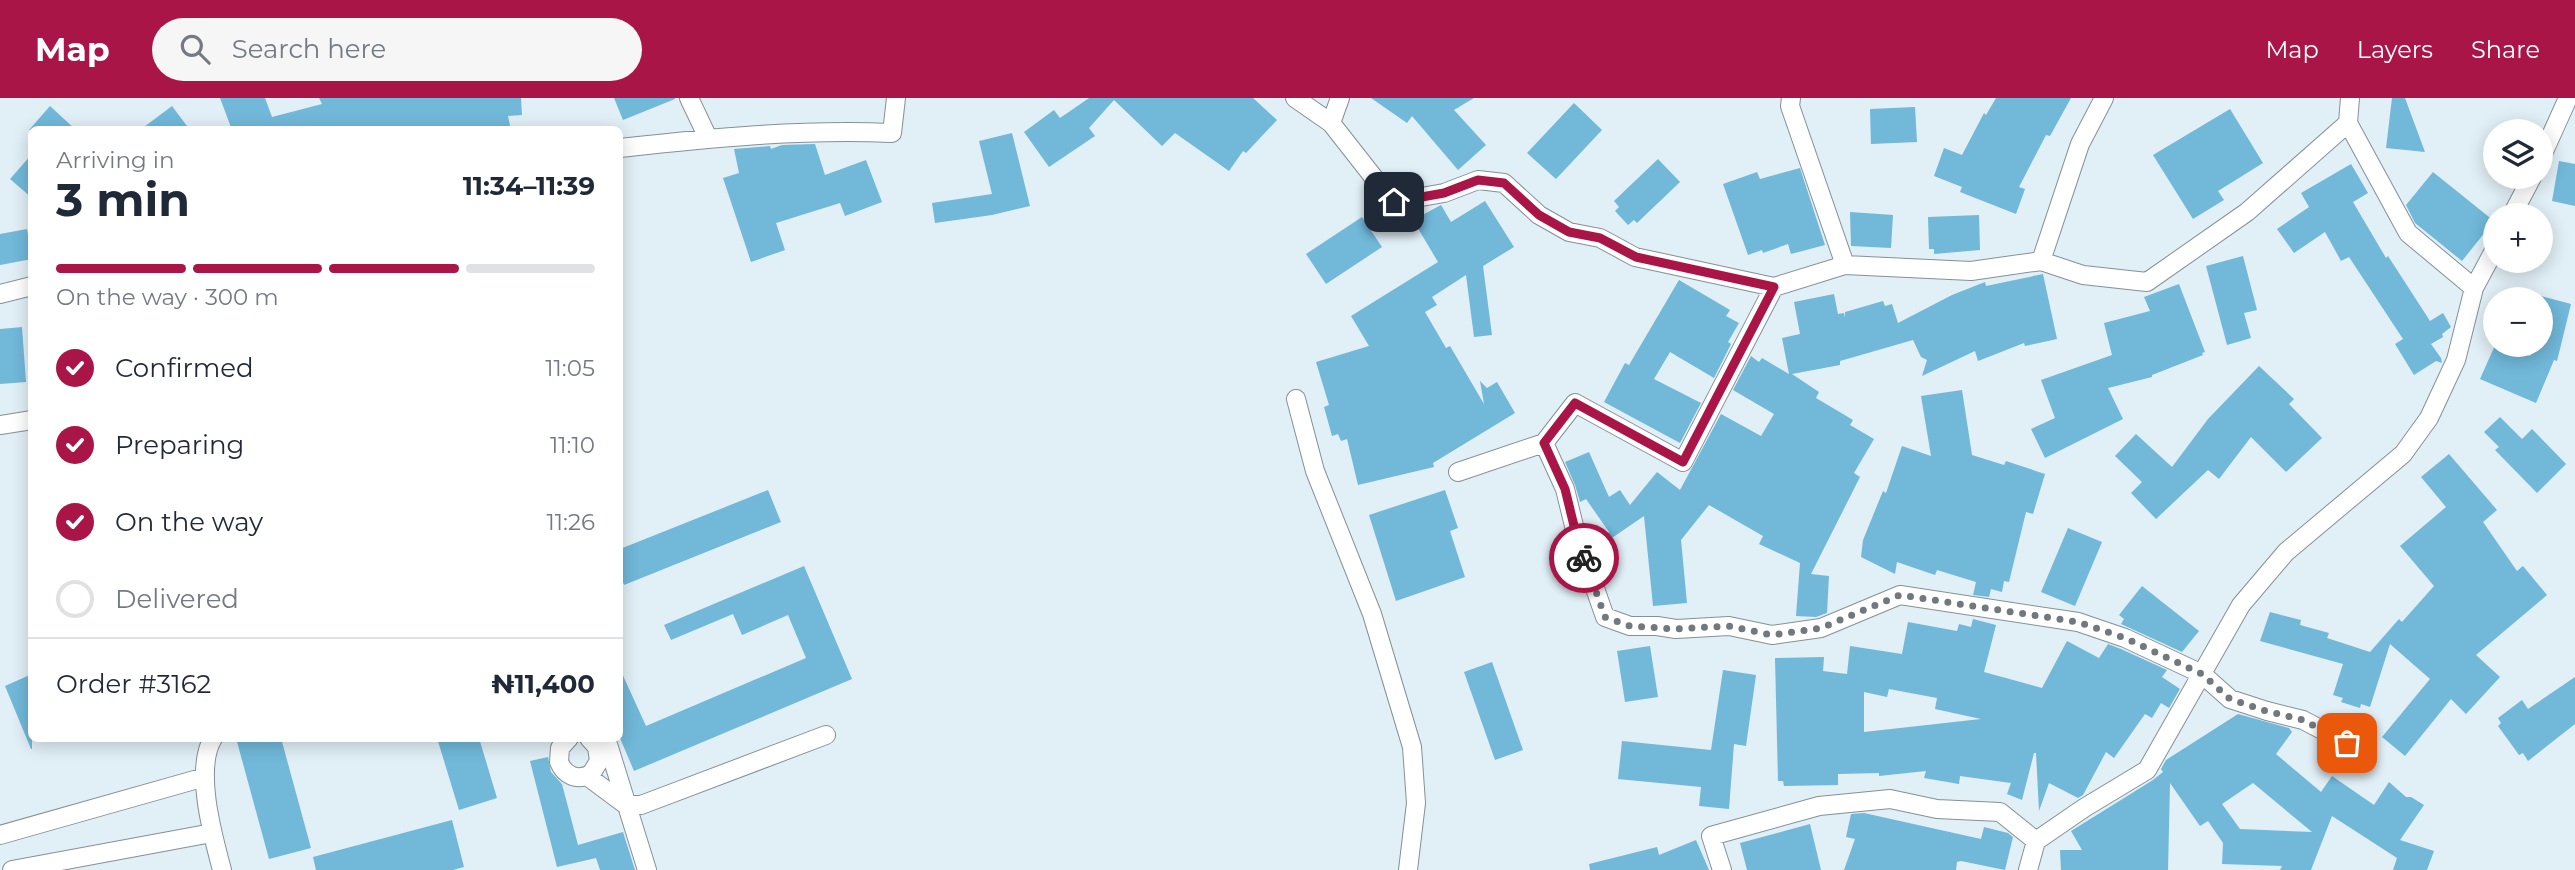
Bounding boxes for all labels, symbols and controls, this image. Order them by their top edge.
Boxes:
search box [152,18,642,81]
text: Map [35,29,110,69]
icon: search [176,30,214,68]
text: Search here [232,33,386,65]
text: Map [2265,35,2319,64]
text: Layers [2357,35,2433,64]
text: Share [2471,35,2540,64]
map controls [2483,119,2553,357]
button: layers [2483,119,2553,189]
text: Arriving in [56,146,175,174]
text: 11:34–11:39 [463,170,595,202]
text: 3 min [56,171,190,228]
pin [1364,172,1424,232]
icon: home [1375,183,1413,221]
button: + [2483,203,2553,273]
text: On the way · 300 m [56,283,279,311]
button: − [2483,287,2553,357]
icon: check [56,349,94,387]
text: Confirmed [115,352,254,384]
text: 11:05 [545,354,595,382]
icon: check [56,426,94,464]
text: Preparing [115,429,244,461]
text: 11:10 [550,431,595,459]
icon: check [56,503,94,541]
text: On the way [115,506,263,538]
text: 11:26 [546,508,595,536]
courier [1549,523,1619,593]
icon: bike [1565,539,1603,577]
text: Delivered [115,583,239,615]
text: Order #3162 [56,668,211,700]
text: ₦11,400 [491,668,595,700]
pin [2317,713,2377,773]
icon: bag [2328,724,2366,762]

